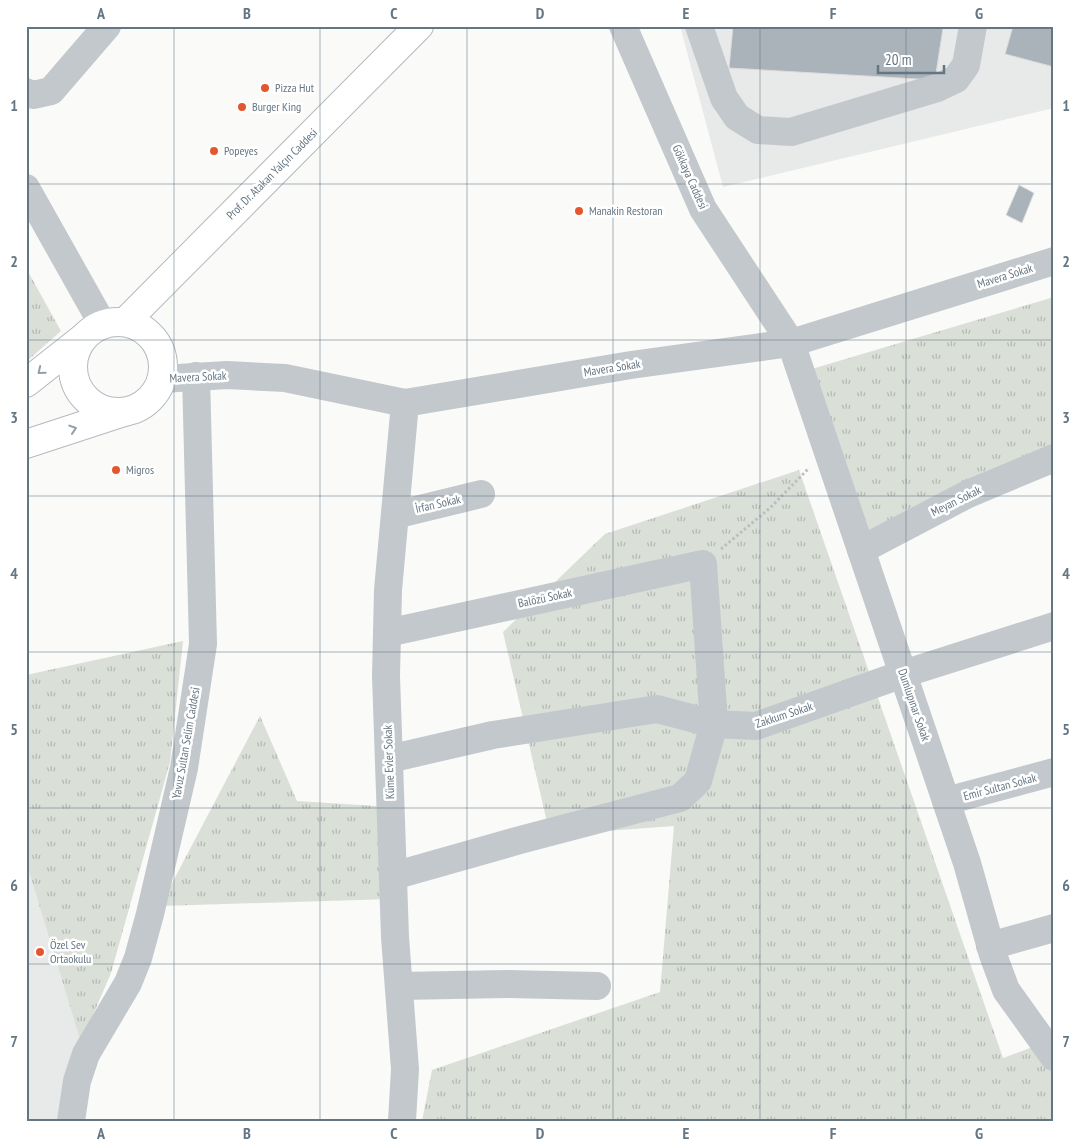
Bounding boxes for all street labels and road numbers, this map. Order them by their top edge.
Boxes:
street label: Prof. Dr. Atakan Yalçın Caddesi [223,125,320,222]
street label: Gökkaya Caddesi [670,142,711,211]
street label: Mavera Sokak [975,260,1035,291]
street label: Mavera Sokak [583,356,642,379]
street label: Mavera Sokak [169,367,227,385]
street label: Meyan Sokak [928,482,984,519]
street label: İrfan Sokak [414,491,462,516]
street label: Balözü Sokak [517,584,574,611]
street label: Dumlupınar Sokak [895,667,934,743]
street label: Yavuz Sultan Selim Caddesi [168,686,203,800]
street label: Zakkum Sokak [753,698,815,731]
street label: Küme Evler Sokak [380,724,397,799]
street label: Emir Sultan Sokak [962,769,1038,803]

